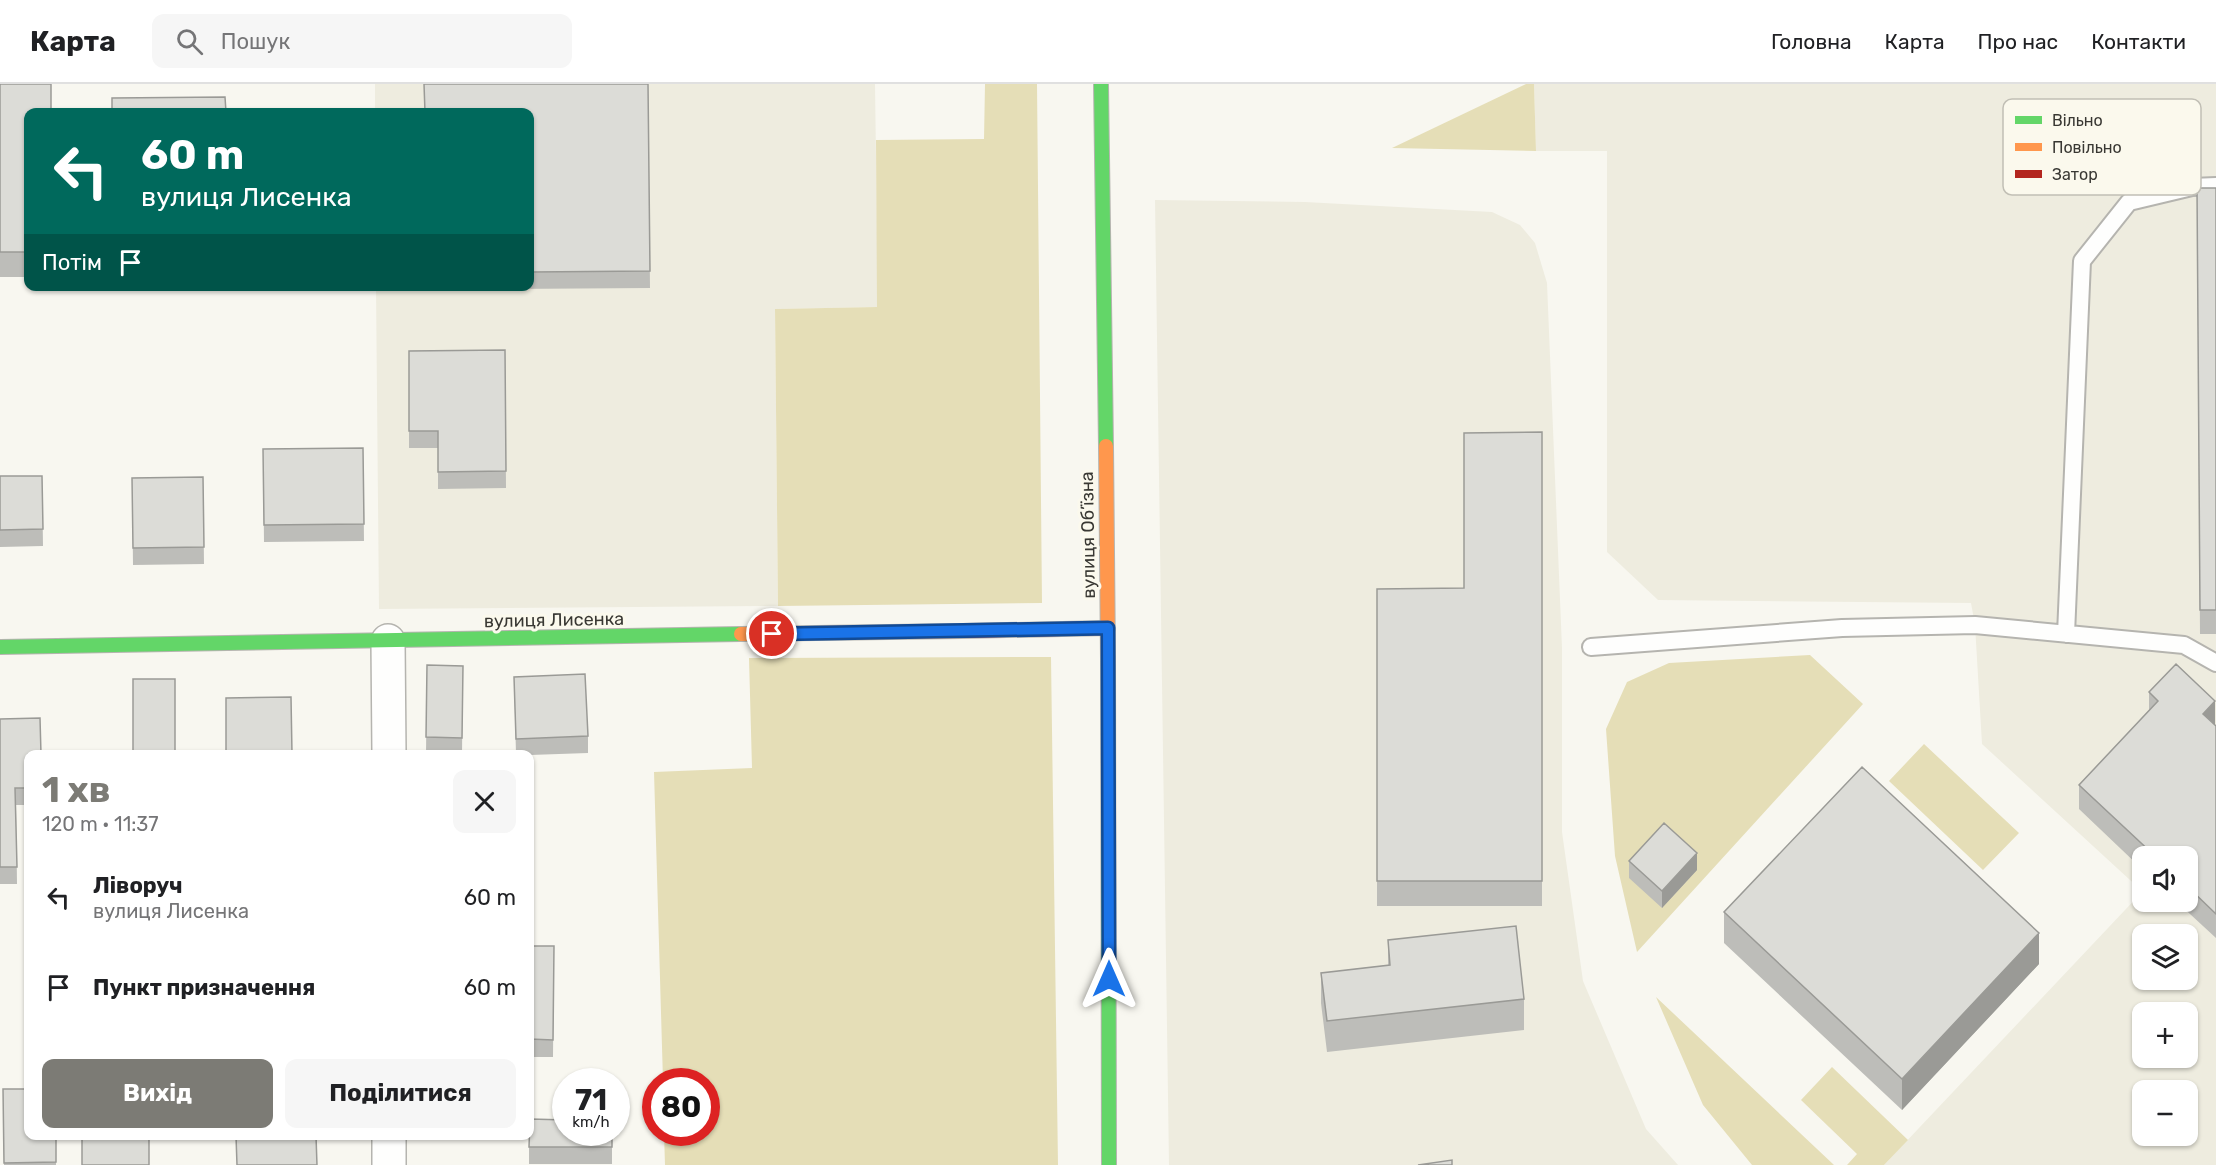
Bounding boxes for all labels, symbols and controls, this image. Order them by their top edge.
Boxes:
search box [152,14,572,68]
text: Карта [30,25,116,58]
icon: search [173,25,206,58]
text: Пошук [221,28,290,55]
text: Головна [1771,29,1852,54]
text: Карта [1885,29,1945,54]
text: Про нас [1978,29,2058,54]
text: Контакти [2091,29,2186,54]
legend [2003,99,2201,195]
text: Вільно [2052,111,2103,130]
text: 60 m [141,130,244,180]
icon: left [42,132,120,210]
text: Повільно [2052,138,2122,157]
text: Затор [2052,165,2098,184]
text: вулиця Лисенка [141,181,352,213]
icon: arrive [114,246,147,279]
text: Потім [42,249,102,276]
street label: вулиця Об’їзна [1076,471,1100,599]
street label: вулиця Лисенка [484,608,624,632]
pin [746,608,797,659]
icon: arrive [755,617,788,650]
text: 1 хв [42,768,111,811]
button: close [453,770,516,833]
text: 120 m · 11:37 [42,812,159,836]
map controls [2132,846,2198,1146]
button: sound [2132,846,2198,912]
text: Ліворуч [93,872,183,899]
icon: left [42,881,75,914]
text: 60 m [464,884,516,911]
text: вулиця Лисенка [93,899,249,923]
button: layers [2132,924,2198,990]
position arrow [1077,947,1141,1011]
icon: arrive [42,971,75,1004]
text: Пункт призначення [93,974,315,1001]
text: 60 m [464,974,516,1001]
button: + [2132,1002,2198,1068]
button: Вихід [42,1059,273,1128]
button: Поділитися [285,1059,516,1128]
speed limit sign: 80 [642,1068,720,1146]
button: − [2132,1080,2198,1146]
text: 71 [575,1082,607,1118]
text: km/h [572,1113,610,1131]

